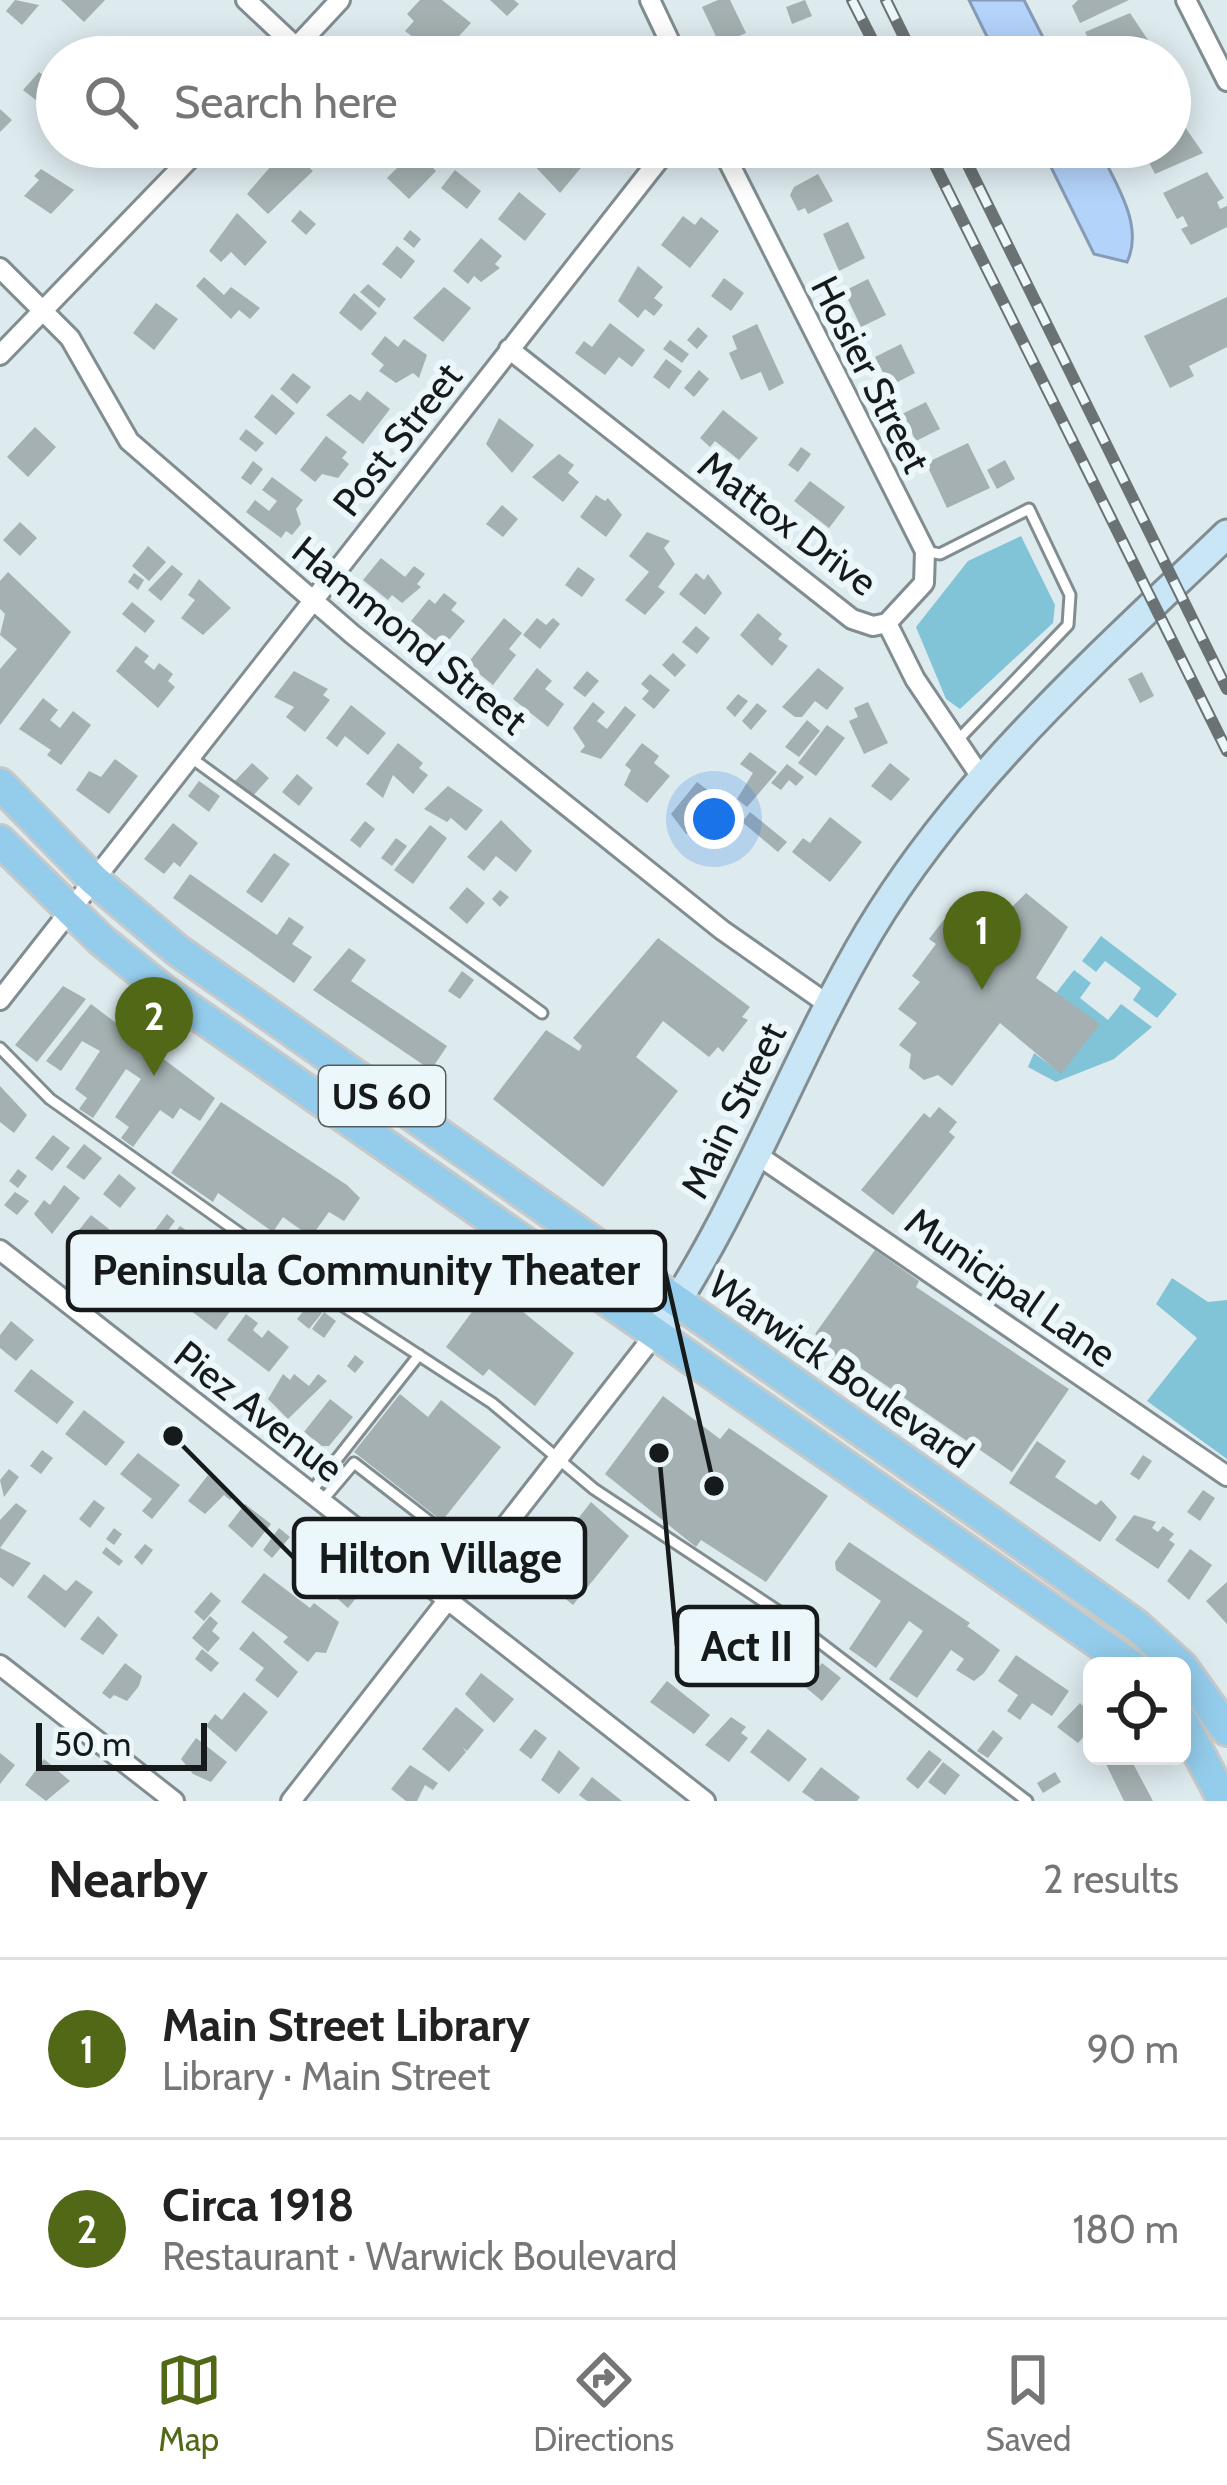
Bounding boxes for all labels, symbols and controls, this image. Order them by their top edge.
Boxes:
search box [36,36,1191,168]
icon: search [78,69,144,135]
text: Search here [174,75,398,129]
street label: Hosier Street [801,268,941,480]
street label: Post Street [322,353,472,525]
street label: Mattox Drive [689,440,887,606]
street label: Hammond Street [283,526,537,744]
your location [684,789,744,849]
pin: 1 [943,891,1021,990]
pin: 2 [115,977,193,1076]
street label: Main Street [670,1014,796,1206]
road number: US 60 [319,1066,445,1126]
street label: Municipal Lane [896,1197,1126,1377]
callout: Peninsula Community Theater [68,1232,665,1310]
text: Peninsula Community Theater [92,1244,640,1296]
street label: Warwick Boulevard [699,1260,983,1478]
street label: Piez Avenue [165,1330,353,1492]
callout: Hilton Village [294,1519,585,1597]
text: Hilton Village [318,1532,562,1584]
callout: Act II [677,1607,817,1685]
text: Act II [701,1620,793,1672]
map controls [1083,1657,1191,1765]
button: locate [1083,1657,1191,1765]
scale bar [36,1717,207,1770]
text: 50 m [54,1724,131,1764]
text: Nearby [48,1848,208,1910]
text: 2 results [1043,1855,1179,1903]
text: Main Street Library [162,1998,530,2052]
text: 1 [80,2025,94,2073]
text: 90 m [1087,2025,1179,2073]
text: Library · Main Street [162,2052,490,2100]
text: Circa 1918 [162,2178,354,2232]
text: 2 [77,2205,97,2253]
text: 180 m [1072,2205,1179,2253]
text: Restaurant · Warwick Boulevard [162,2232,677,2280]
tab: Map [156,2347,222,2459]
tab: Directions [533,2347,674,2459]
tab: Saved [986,2347,1071,2459]

